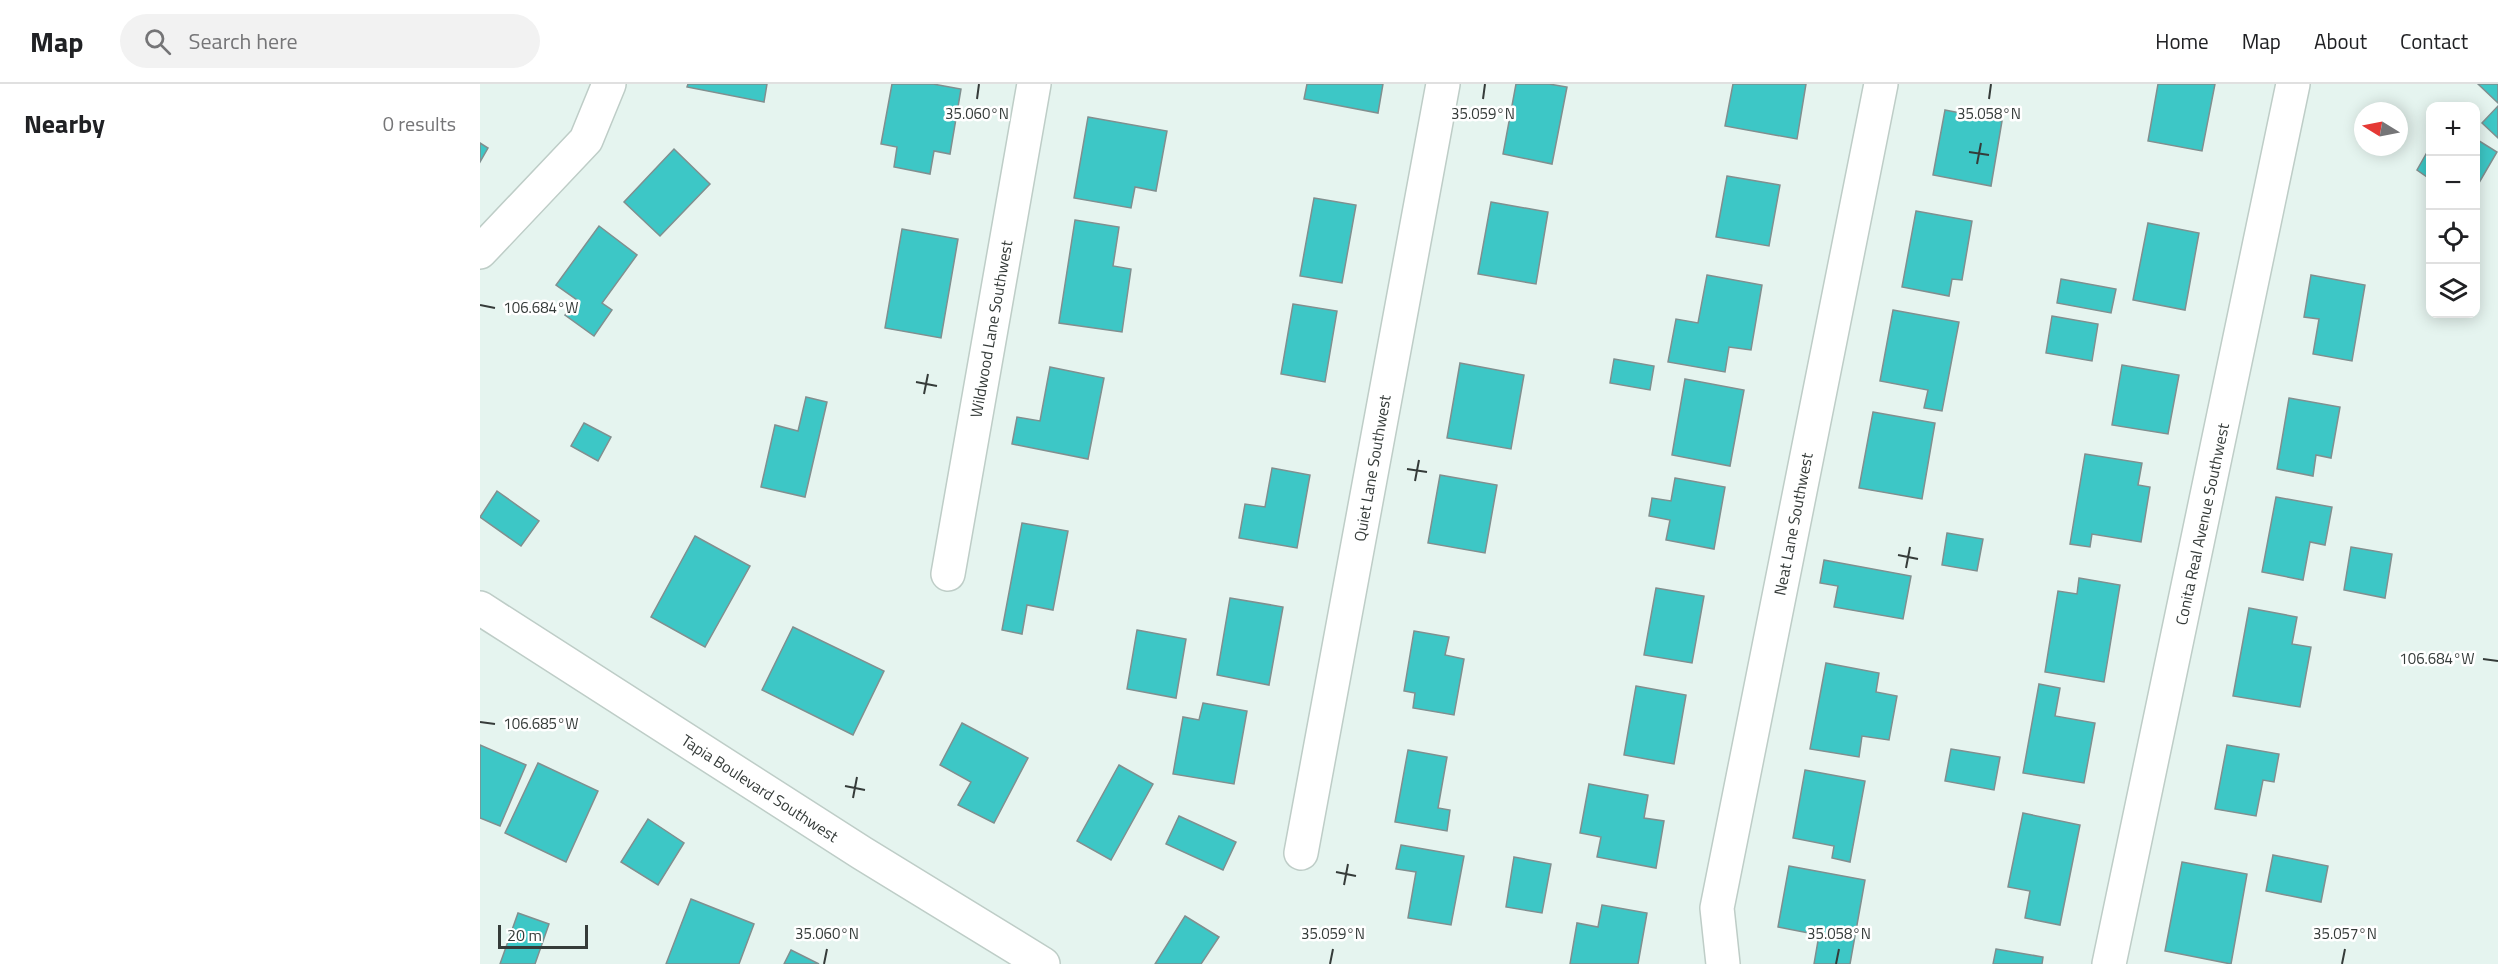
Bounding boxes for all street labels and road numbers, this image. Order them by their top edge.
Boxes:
street label: Wildwood Lane Southwest [964,238,1018,420]
street label: Quiet Lane Southwest [1347,392,1397,543]
street label: Conita Real Avenue Southwest [2169,420,2235,627]
street label: Neat Lane Southwest [1767,450,1819,597]
street label: Tapia Boulevard Southwest [677,728,844,848]

